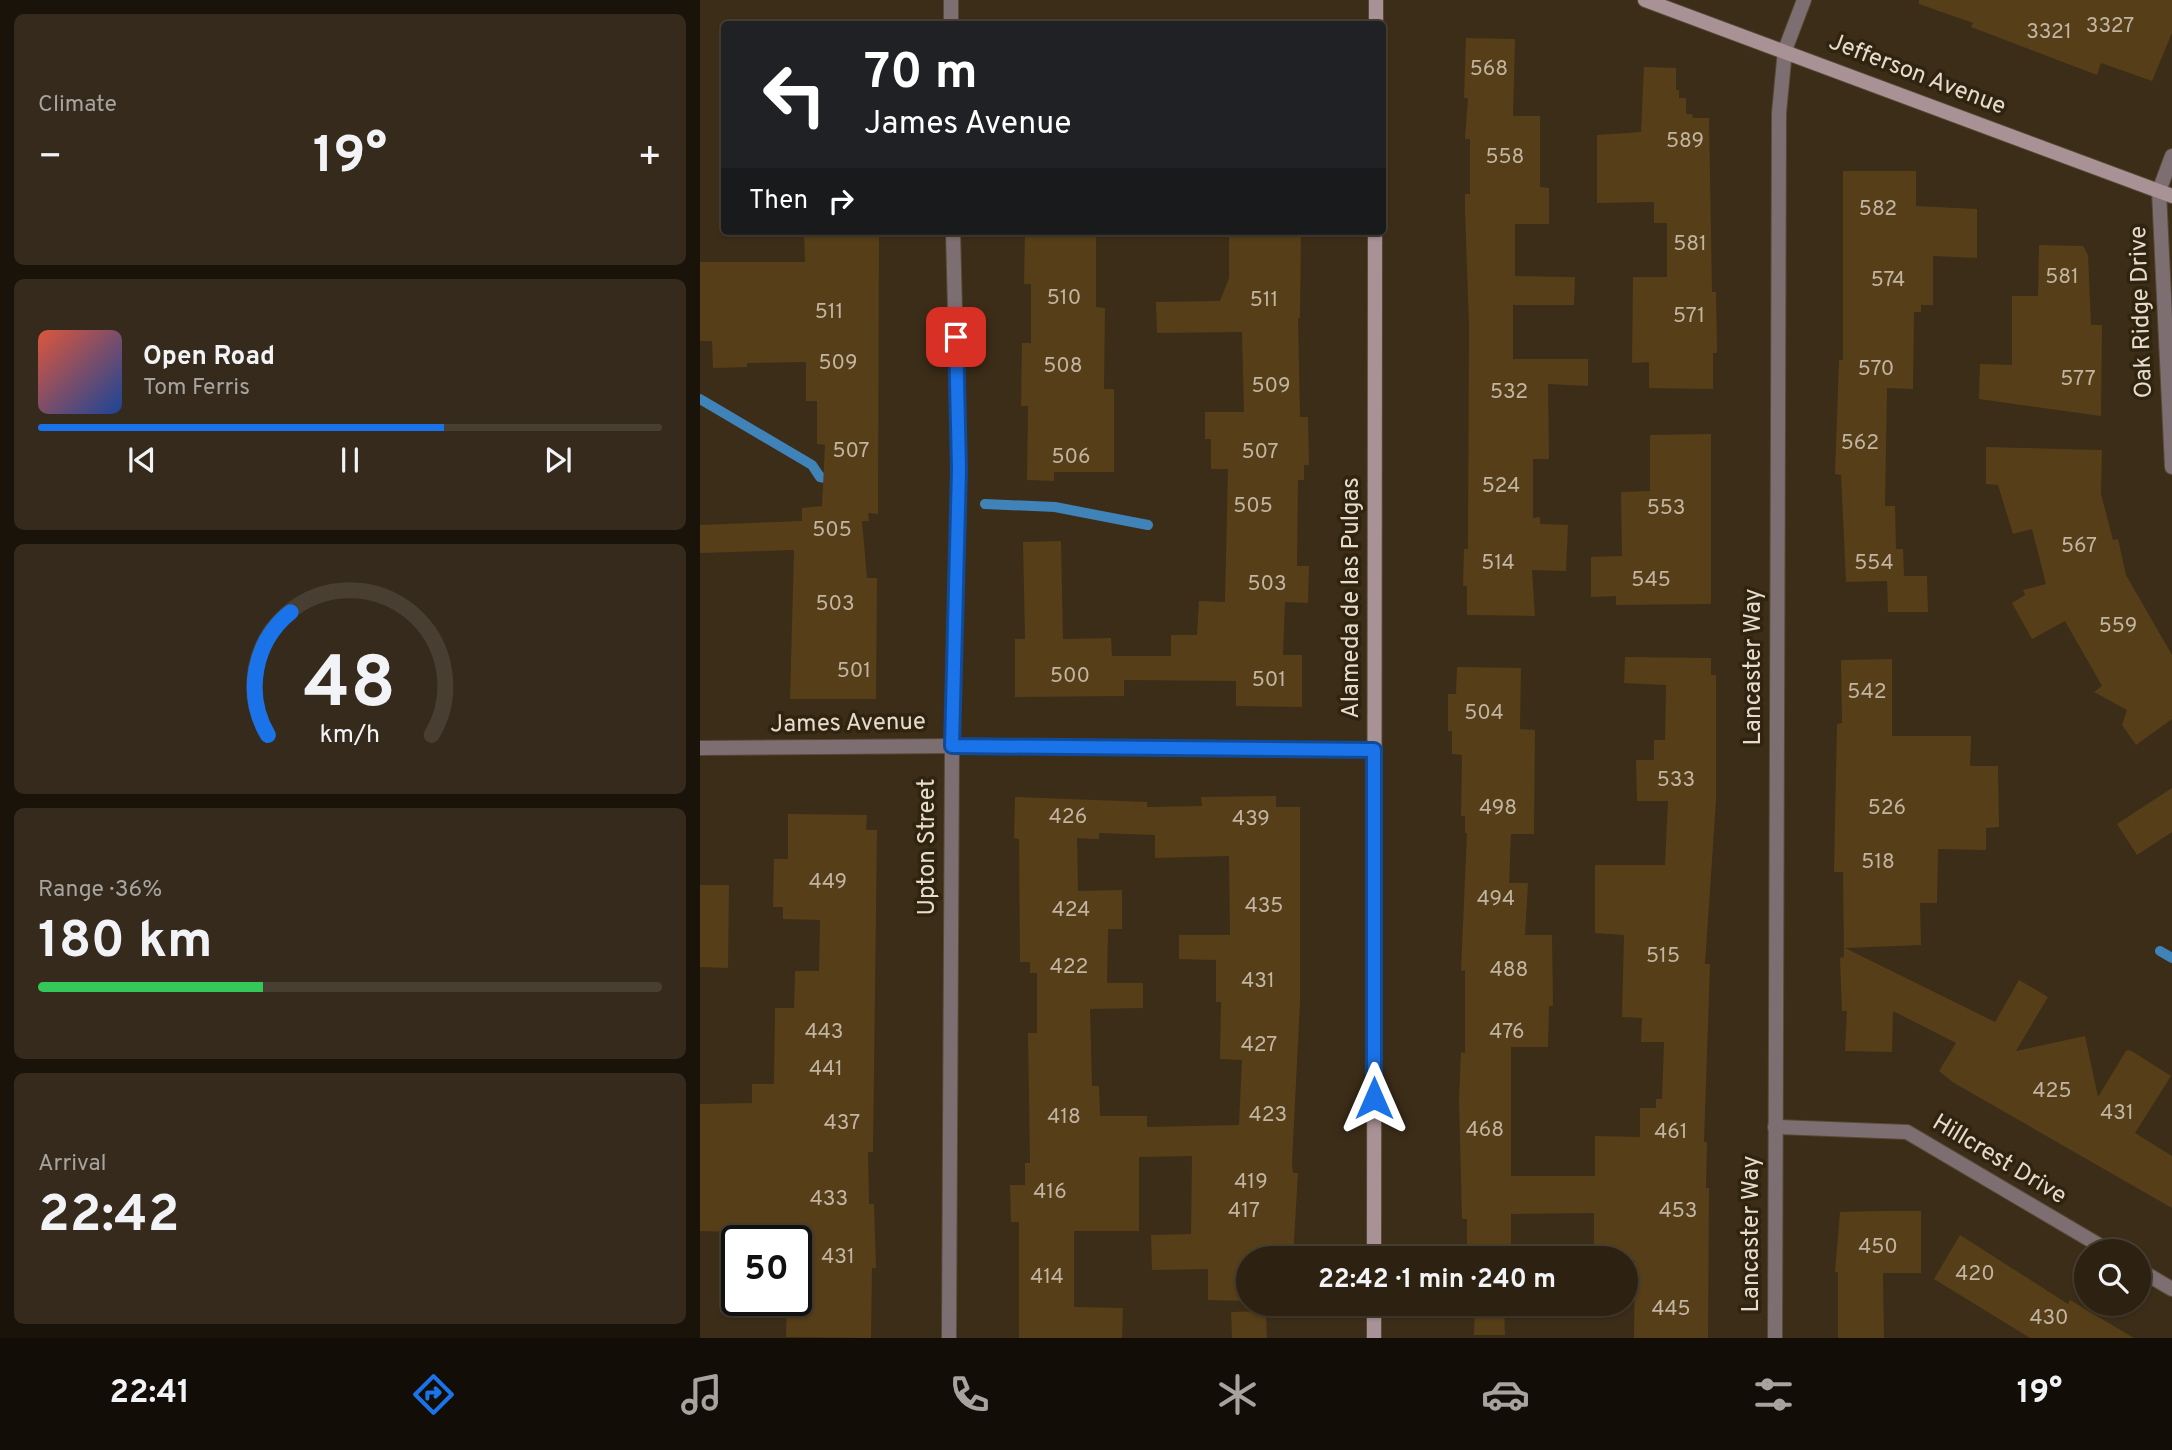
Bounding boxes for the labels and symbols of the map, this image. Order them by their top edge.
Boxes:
house number: 3327 [2086,13,2134,40]
house number: 3321 [2026,19,2072,46]
street label: Jefferson Avenue [1824,27,2010,123]
house number: 568 [1470,56,1508,83]
house number: 589 [1666,128,1704,155]
house number: 558 [1486,144,1524,171]
house number: 582 [1859,196,1897,223]
street label: Oak Ridge Drive [2124,225,2160,399]
house number: 581 [1673,231,1707,258]
house number: 581 [2045,264,2079,291]
house number: 574 [1871,267,1905,294]
house number: 510 [1047,285,1081,312]
house number: 511 [1250,287,1278,314]
house number: 511 [815,299,843,326]
house number: 571 [1673,303,1705,330]
pin [926,307,986,367]
house number: 509 [818,350,858,377]
house number: 508 [1043,353,1083,380]
house number: 570 [1858,356,1894,383]
house number: 577 [2060,366,2096,393]
house number: 509 [1251,373,1291,400]
house number: 532 [1490,379,1528,406]
house number: 562 [1841,430,1879,457]
house number: 507 [833,438,869,465]
house number: 507 [1242,439,1278,466]
house number: 506 [1051,444,1091,471]
house number: 524 [1482,473,1520,500]
street label: Alameda de las Pulgas [1337,477,1367,719]
house number: 505 [1233,493,1273,520]
house number: 553 [1647,495,1685,522]
house number: 505 [812,517,852,544]
house number: 567 [2061,533,2097,560]
house number: 514 [1481,550,1515,577]
house number: 554 [1854,550,1894,577]
house number: 545 [1631,567,1671,594]
house number: 503 [1247,571,1287,598]
street label: Lancaster Way [1739,589,1769,745]
house number: 503 [815,591,855,618]
house number: 559 [2099,613,2137,640]
house number: 501 [837,658,871,685]
house number: 500 [1050,663,1090,690]
house number: 501 [1252,667,1286,694]
house number: 542 [1847,679,1887,706]
house number: 504 [1464,700,1504,727]
street label: James Avenue [770,708,926,740]
house number: 533 [1657,767,1695,794]
street label: Upton Street [913,778,943,916]
house number: 498 [1479,795,1517,822]
house number: 526 [1868,795,1906,822]
house number: 426 [1049,804,1087,831]
house number: 439 [1232,806,1270,833]
house number: 518 [1861,849,1895,876]
house number: 449 [809,869,847,896]
house number: 494 [1477,886,1515,913]
house number: 435 [1245,893,1283,920]
house number: 424 [1052,897,1090,924]
house number: 515 [1646,943,1680,970]
house number: 422 [1050,954,1088,981]
house number: 488 [1490,957,1528,984]
house number: 431 [1241,968,1275,995]
house number: 443 [805,1019,843,1046]
house number: 476 [1489,1019,1525,1046]
house number: 427 [1241,1032,1277,1059]
house number: 441 [809,1056,843,1083]
position arrow [1337,1061,1411,1135]
house number: 425 [2033,1078,2071,1105]
house number: 431 [2100,1100,2134,1127]
house number: 423 [1249,1102,1287,1129]
house number: 418 [1047,1104,1081,1131]
street label: Hillcrest Drive [1926,1108,2072,1212]
house number: 437 [824,1110,860,1137]
house number: 468 [1466,1117,1504,1144]
house number: 461 [1654,1119,1688,1146]
street label: Lancaster Way [1737,1156,1767,1312]
house number: 419 [1234,1169,1268,1196]
house number: 416 [1033,1179,1067,1206]
house number: 433 [810,1186,848,1213]
house number: 417 [1228,1198,1260,1225]
house number: 453 [1659,1198,1697,1225]
speed limit sign: 50 [721,1225,812,1316]
house number: 450 [1858,1234,1898,1261]
house number: 431 [821,1244,855,1271]
house number: 420 [1955,1261,1995,1288]
house number: 414 [1030,1264,1064,1291]
house number: 445 [1651,1296,1691,1323]
house number: 430 [2030,1305,2068,1332]

